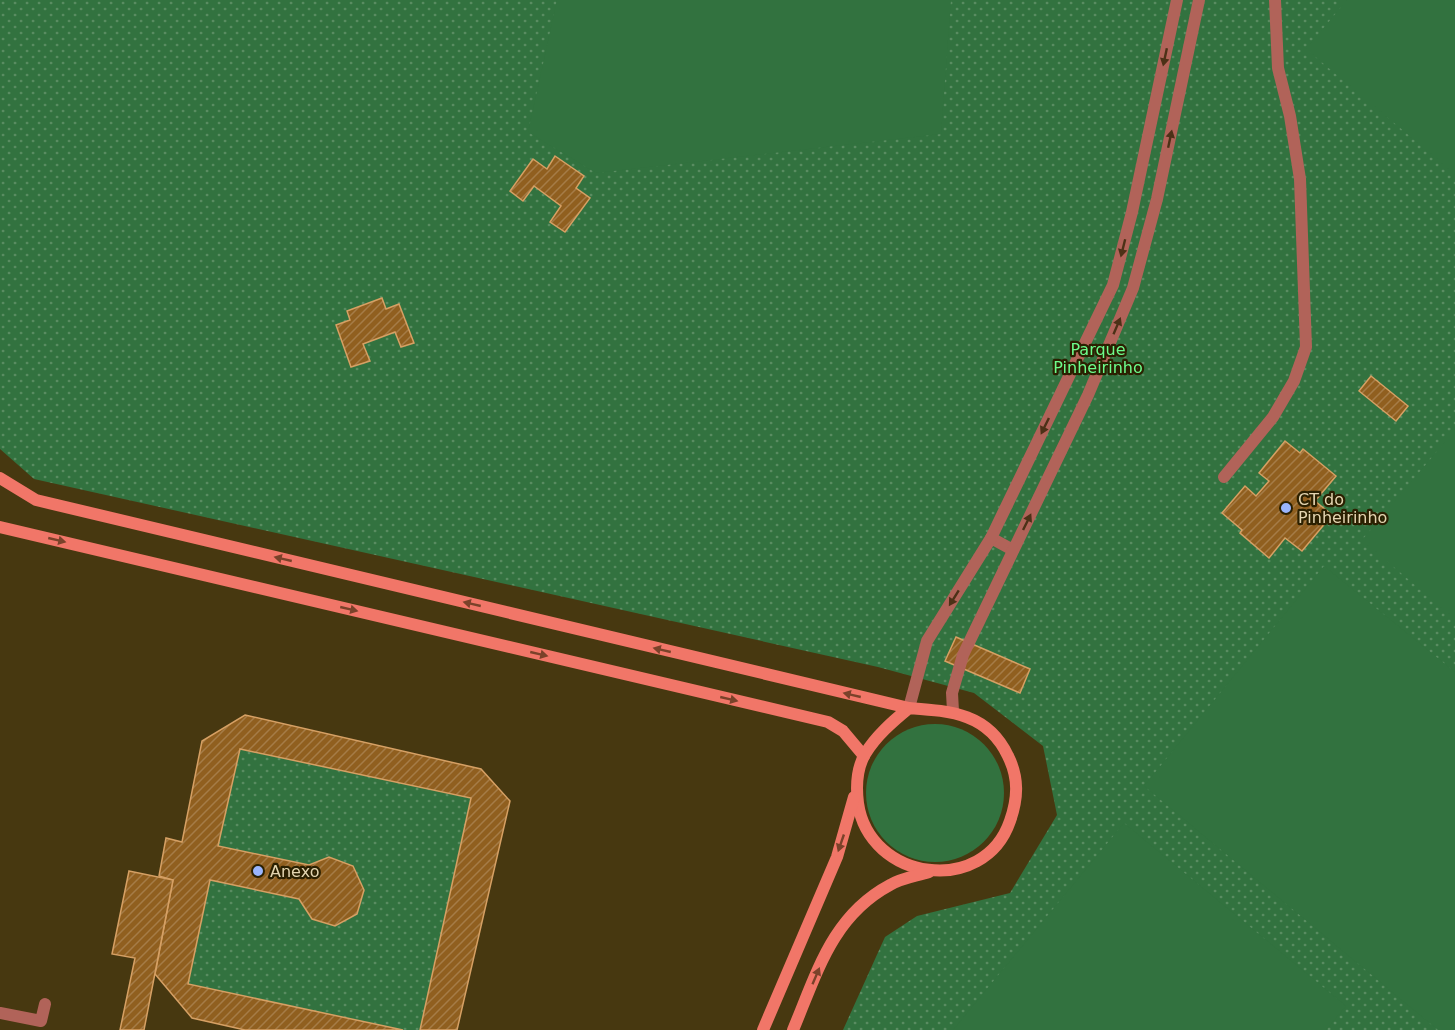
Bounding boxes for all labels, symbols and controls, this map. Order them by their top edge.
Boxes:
one-way arrow [1160,48,1169,67]
one-way arrow [1166,129,1175,148]
one-way arrow [1118,239,1127,257]
one-way arrow [1113,317,1122,335]
park label: Parque Pinheirinho [1053,340,1143,377]
one-way arrow [1041,417,1050,434]
place label: CT do Pinheirinho [1298,490,1387,527]
marker: CT do Pinheirinho [1279,501,1293,515]
one-way arrow [1022,514,1032,531]
one-way arrow [48,536,66,546]
one-way arrow [273,554,292,564]
one-way arrow [949,590,960,606]
one-way arrow [463,599,482,609]
one-way arrow [340,605,358,615]
one-way arrow [653,644,671,654]
one-way arrow [530,649,548,659]
one-way arrow [842,689,861,699]
one-way arrow [719,694,738,704]
one-way arrow [836,835,845,853]
place label: Anexo [270,862,319,881]
marker: Anexo [251,864,265,878]
one-way arrow [811,967,821,985]

